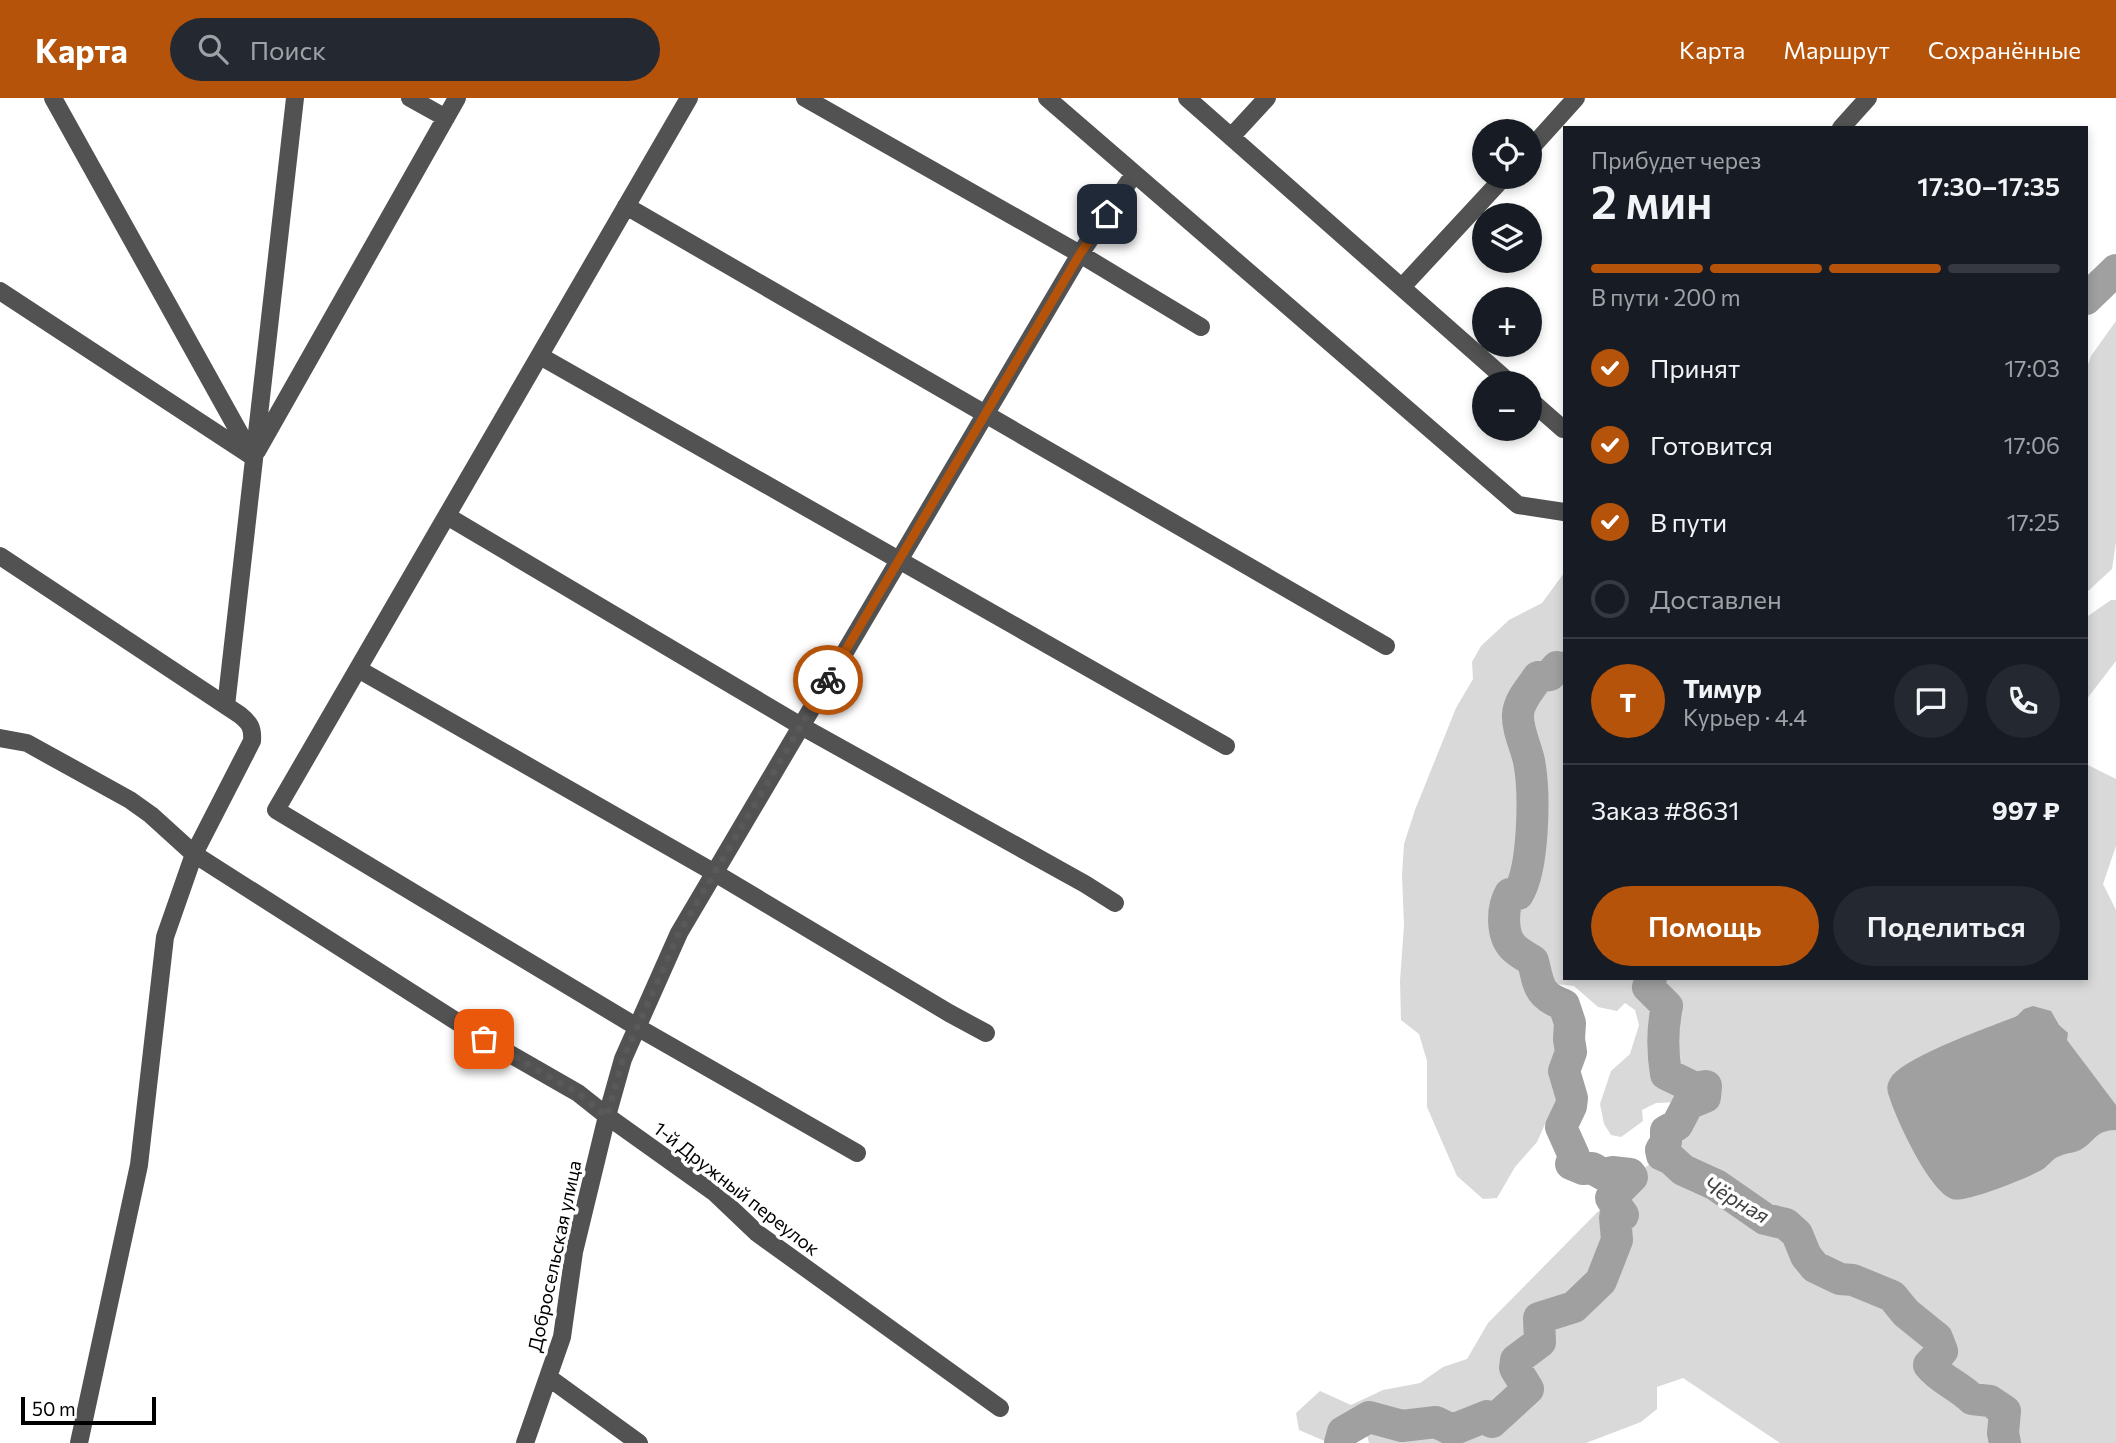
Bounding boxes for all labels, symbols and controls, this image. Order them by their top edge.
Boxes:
search box [170,18,660,81]
text: Карта [35,29,128,70]
icon: search [194,30,232,68]
text: Поиск [250,34,326,65]
text: Карта [1679,35,1745,64]
text: Маршрут [1783,35,1890,64]
text: Сохранённые [1928,35,2081,64]
map controls [1472,119,1542,441]
button: locate [1472,119,1542,189]
text: Прибудет через [1591,146,1761,174]
text: 17:30–17:35 [1917,170,2060,201]
text: 2 мин [1591,172,1713,228]
pin [1077,184,1137,244]
icon: home [1088,195,1126,233]
button: layers [1472,203,1542,273]
text: В пути · 200 m [1591,283,1741,311]
button: + [1472,287,1542,357]
icon: check [1591,349,1629,387]
text: Принят [1650,352,1740,383]
text: 17:03 [2005,354,2060,382]
button: − [1472,371,1542,441]
icon: check [1591,426,1629,464]
text: Готовится [1650,429,1773,460]
text: 17:06 [2004,431,2060,459]
icon: check [1591,503,1629,541]
text: В пути [1650,506,1727,537]
text: 17:25 [2007,508,2060,536]
text: Доставлен [1650,583,1782,614]
courier [793,645,863,715]
icon: bike [809,661,847,699]
button: chat [1894,664,1968,738]
button: phone [1986,664,2060,738]
text: Тимур [1683,672,1762,703]
text: Т [1620,686,1636,717]
text: Курьер · 4.4 [1683,703,1807,731]
text: Заказ #8631 [1591,794,1740,825]
text: 997 ₽ [1992,794,2060,825]
button: Помощь [1591,886,1819,966]
button: Поделиться [1833,886,2060,966]
pin [454,1009,514,1069]
icon: bag [465,1020,503,1058]
street label: 1-й Дружный переулок [650,1116,824,1260]
street label: Добросельская улица [522,1158,586,1354]
water label: Чёрная [1700,1170,1774,1228]
scale bar [21,1394,156,1426]
text: 50 m [32,1397,76,1420]

